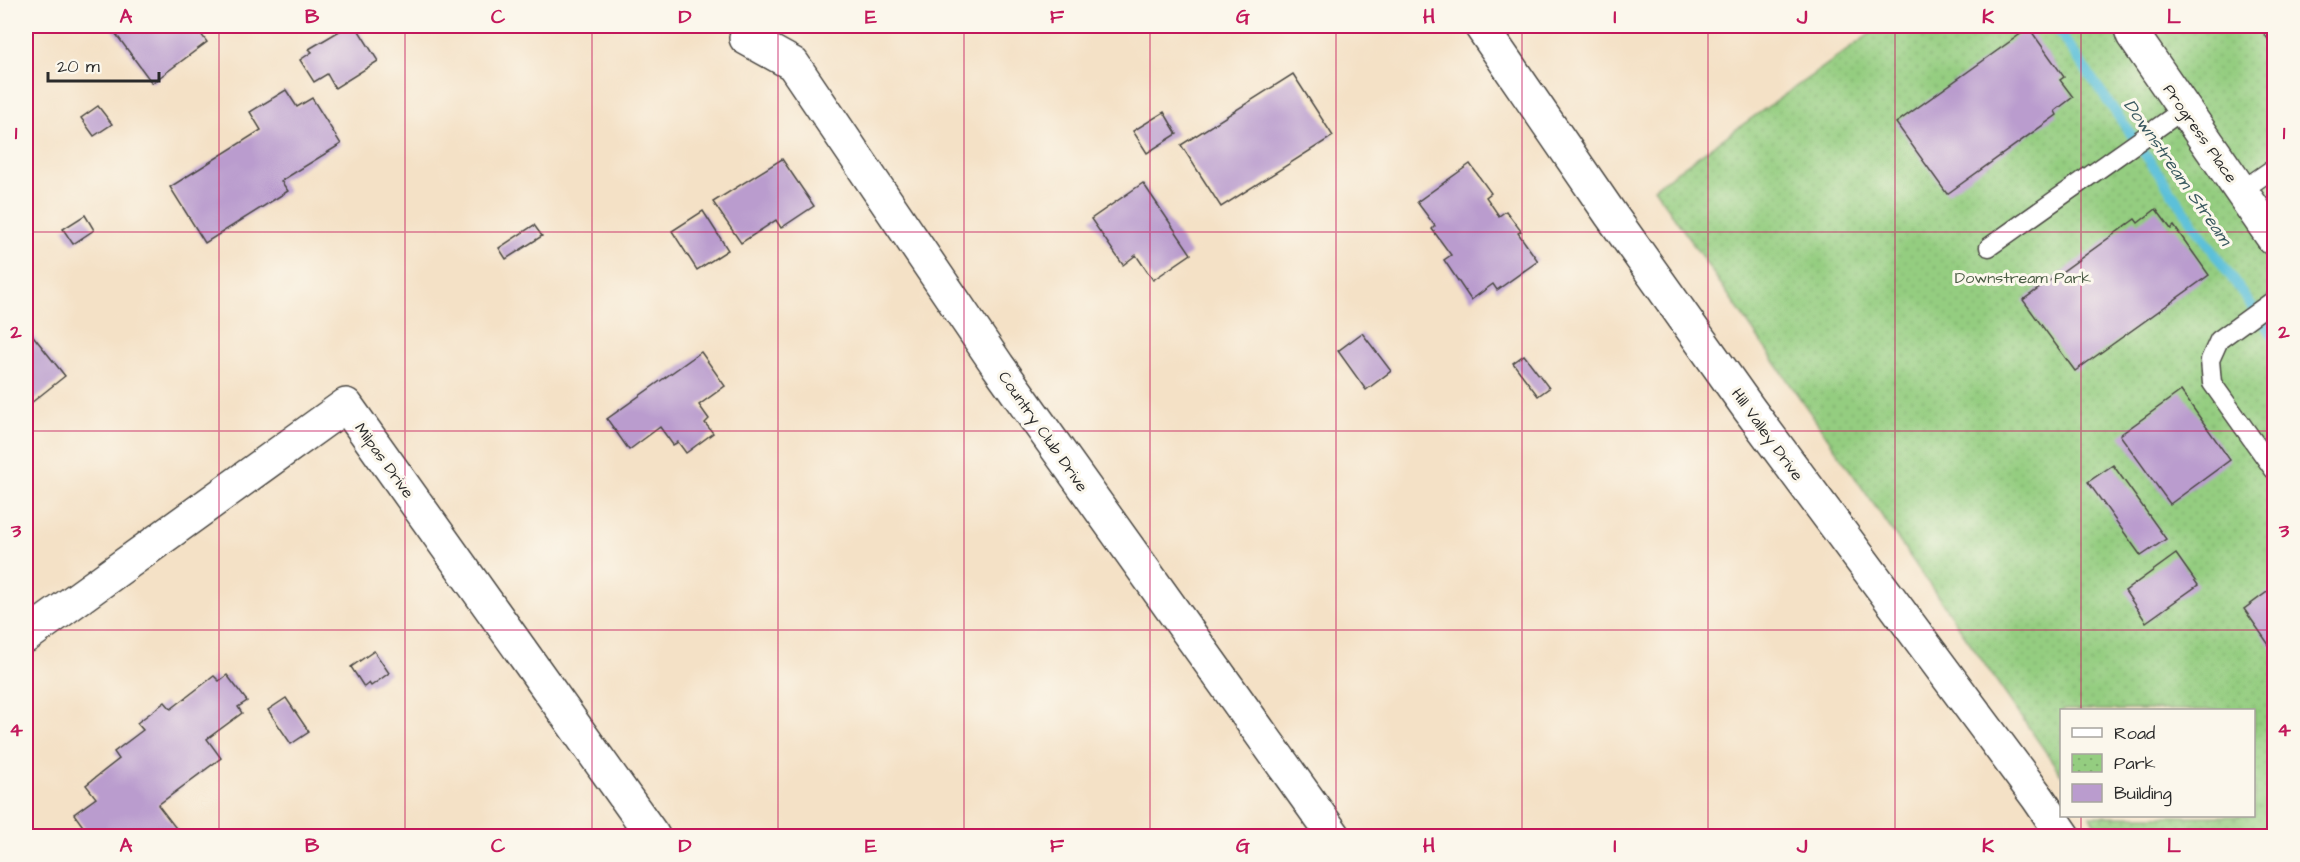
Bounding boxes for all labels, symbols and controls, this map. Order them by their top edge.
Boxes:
text: A [120,3,133,31]
text: B [305,3,320,31]
text: C [491,3,506,31]
text: D [679,3,692,31]
text: E [865,3,877,31]
text: F [1050,3,1065,31]
text: G [1236,3,1250,31]
text: H [1423,3,1435,31]
text: I [1613,3,1617,31]
text: J [1796,3,1808,31]
text: K [1982,3,1995,31]
text: L [2167,3,2181,31]
scale bar [48,45,159,83]
text: 20 m [57,54,100,79]
street label: Progress Place [2157,80,2243,188]
water label: Downstream Stream [2118,94,2239,252]
text: 1 [15,119,18,147]
text: 1 [2283,119,2286,147]
park label: Downstream Park [1955,267,2091,289]
text: 2 [9,318,22,346]
text: 2 [2277,318,2290,346]
street label: Country Club Drive [992,367,1093,497]
street label: Hill Valley Drive [1725,384,1808,486]
street label: Milpas Drive [349,418,419,503]
text: 3 [10,517,22,545]
text: 3 [2278,517,2290,545]
legend [2060,709,2255,817]
text: 4 [9,716,23,744]
text: 4 [2277,716,2291,744]
text: Road [2114,721,2155,746]
text: Park [2114,751,2156,776]
text: Building [2114,781,2172,807]
text: A [120,832,133,860]
text: B [305,832,320,860]
text: C [491,832,506,860]
text: D [679,832,692,860]
text: E [865,832,877,860]
text: F [1050,832,1065,860]
text: G [1236,832,1250,860]
text: H [1423,832,1435,860]
text: I [1613,832,1617,860]
text: J [1796,832,1808,860]
text: K [1982,832,1995,860]
text: L [2167,832,2181,860]

